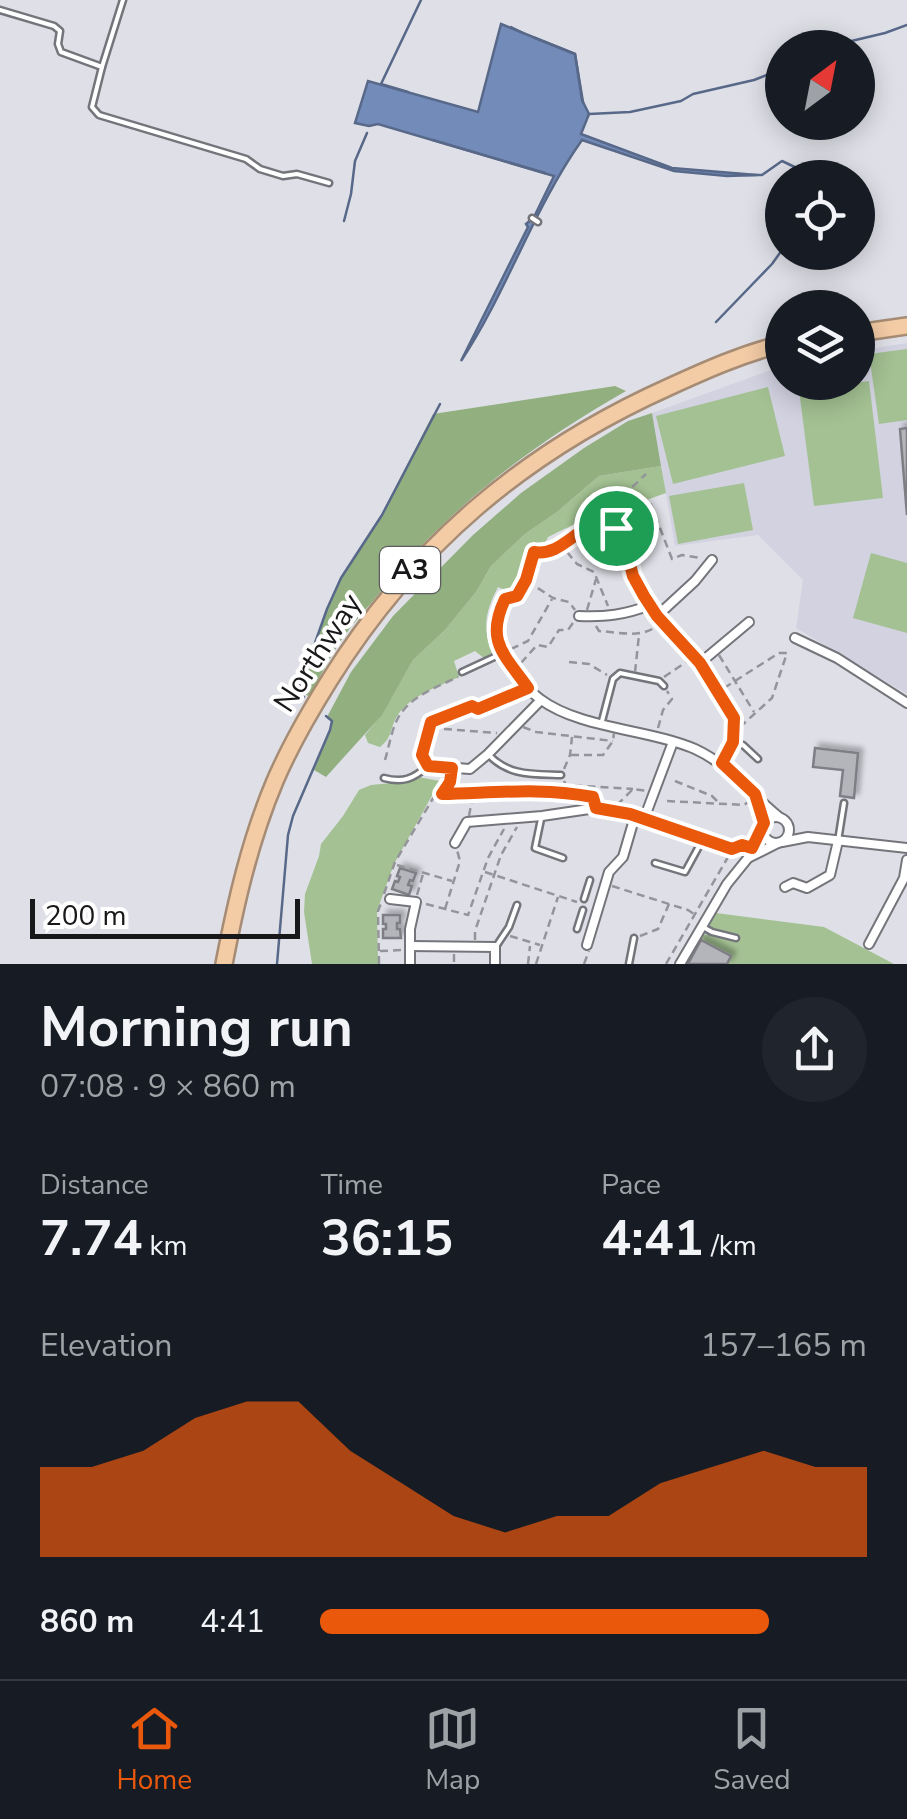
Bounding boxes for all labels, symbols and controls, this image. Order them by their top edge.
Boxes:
north arrow [765,30,875,140]
map controls [765,30,875,400]
button: locate [765,160,875,270]
button: layers [765,290,875,400]
pin [574,486,659,571]
icon: arrive [589,501,644,556]
road number: A3 [380,547,440,593]
street label: Northway [264,585,372,720]
scale bar [30,894,300,938]
text: 200 m [45,897,127,935]
text: Morning run [40,990,353,1065]
button: share [762,997,867,1102]
text: 07:08 · 9 × 860 m [40,1065,296,1108]
text: Distance [40,1166,149,1204]
text: Time [321,1166,383,1204]
text: Pace [601,1166,661,1204]
text: 7.74 [40,1204,142,1273]
text: 36:15 [321,1204,453,1273]
text: 4:41 [601,1204,704,1273]
text: km [142,1227,188,1265]
text: /km [704,1227,757,1265]
text: Elevation [40,1324,173,1367]
text: 157–165 m [700,1324,867,1367]
text: 860 m [40,1600,134,1643]
text: 4:41 [200,1600,265,1643]
tab: Home [116,1701,192,1799]
tab: Map [425,1701,480,1799]
tab: Saved [713,1701,791,1799]

